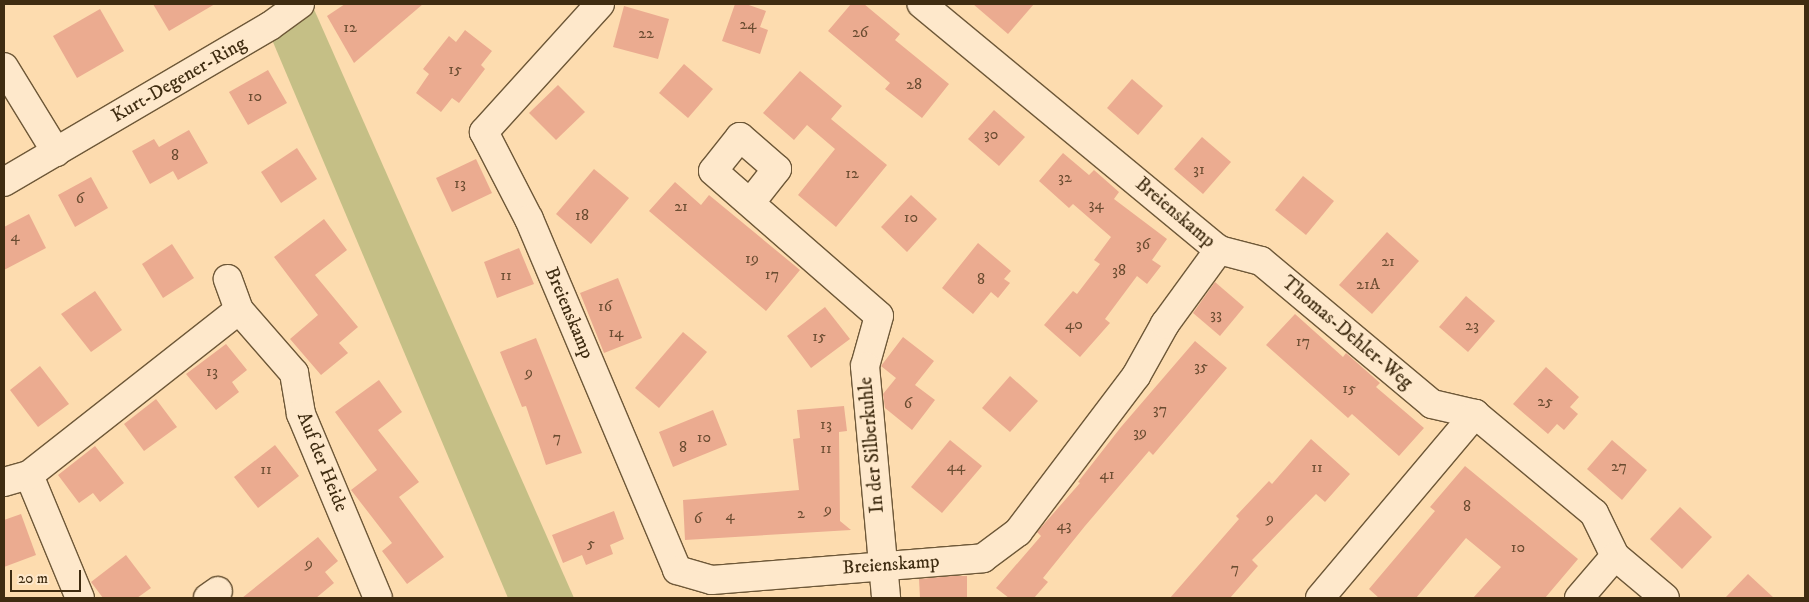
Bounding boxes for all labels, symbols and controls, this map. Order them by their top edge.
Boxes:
house number: 24 [739,14,757,34]
house number: 12 [343,17,357,37]
house number: 26 [852,22,868,42]
house number: 22 [638,23,654,43]
street label: Kurt-Degener-Ring [108,32,250,128]
house number: 15 [448,59,462,79]
house number: 28 [906,74,922,94]
house number: 10 [248,86,262,106]
house number: 30 [984,124,998,144]
house number: 8 [171,145,179,165]
house number: 31 [1193,159,1205,179]
house number: 12 [845,163,859,183]
house number: 32 [1058,167,1072,187]
house number: 13 [454,173,466,193]
street label: Breienskamp [1130,173,1220,253]
house number: 6 [76,188,84,208]
house number: 34 [1088,194,1104,214]
house number: 21 [674,196,688,216]
house number: 18 [575,205,589,225]
house number: 10 [904,207,918,227]
house number: 4 [10,226,20,246]
house number: 36 [1136,234,1150,254]
house number: 19 [745,248,759,268]
house number: 21 [1381,251,1395,271]
house number: 38 [1112,260,1126,280]
street label: Breienskamp [540,264,598,362]
house number: 17 [765,264,779,284]
house number: 11 [500,265,512,285]
house number: 8 [977,269,985,289]
street label: Thomas-Dehler-Weg [1277,272,1417,394]
house number: 21A [1356,274,1380,294]
house number: 16 [598,296,612,316]
house number: 33 [1210,304,1222,324]
house number: 40 [1065,314,1083,334]
house number: 23 [1465,315,1479,335]
house number: 14 [608,322,624,342]
house number: 15 [812,326,826,346]
house number: 17 [1296,331,1310,351]
house number: 35 [1194,356,1208,376]
house number: 13 [206,361,218,381]
house number: 9 [525,362,533,382]
street label: In der Silberkuhle [855,376,889,514]
house number: 15 [1342,378,1356,398]
house number: 25 [1537,391,1553,411]
house number: 6 [904,393,912,413]
house number: 37 [1153,399,1167,419]
street label: Auf der Heide [292,409,352,515]
house number: 13 [820,414,832,434]
house number: 39 [1133,422,1147,442]
house number: 7 [553,427,561,447]
house number: 10 [697,427,711,447]
house number: 8 [679,437,687,457]
house number: 11 [820,438,832,458]
house number: 44 [947,456,965,476]
house number: 27 [1611,456,1627,476]
house number: 11 [1311,457,1323,477]
house number: 11 [260,459,272,479]
house number: 41 [1099,464,1115,484]
house number: 8 [1463,496,1471,516]
house number: 9 [824,499,832,519]
house number: 2 [797,503,805,523]
house number: 4 [725,505,735,525]
house number: 6 [694,508,702,528]
house number: 9 [1266,508,1274,528]
house number: 43 [1056,515,1072,535]
house number: 5 [587,533,595,553]
house number: 10 [1511,537,1525,557]
street label: Breienskamp [842,550,940,580]
house number: 9 [305,553,313,573]
house number: 7 [1231,558,1239,578]
scale bar [12,560,84,592]
text: 20 m [18,569,48,588]

